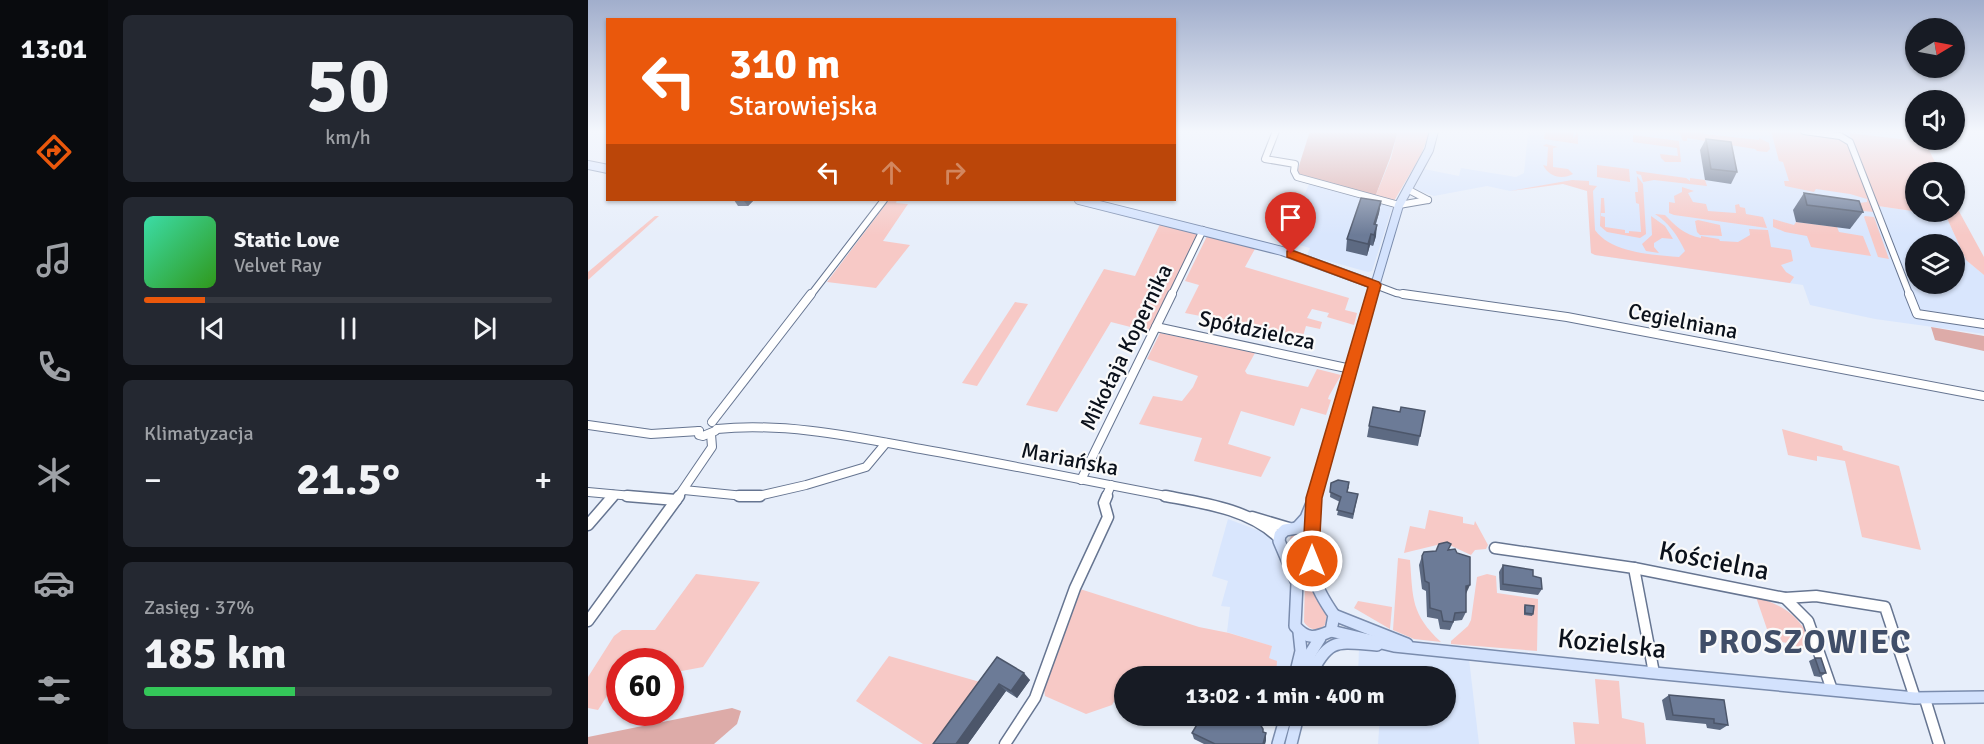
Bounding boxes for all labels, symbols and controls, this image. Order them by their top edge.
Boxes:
north arrow [1905,18,1965,78]
map controls [1905,18,1965,294]
text: 13:01 [21,33,87,66]
text: 50 [306,38,390,134]
text: 310 m [729,39,840,90]
icon: left [630,42,708,120]
text: Starowiejska [729,90,878,123]
button: sound [1905,90,1965,150]
text: km/h [325,125,371,150]
icon: directions [33,131,75,173]
icon: left [812,156,845,189]
icon: ahead [875,156,908,189]
icon: right [938,156,971,189]
button: search [1905,162,1965,222]
pin [1265,192,1316,254]
icon: arrive [1274,201,1307,234]
text: Static Love [234,226,340,253]
button: layers [1905,234,1965,294]
icon: music [33,239,75,281]
text: Velvet Ray [234,253,322,278]
street label: Mikołaja Kopernika [1074,260,1178,434]
street label: Cegielniana [1626,297,1740,345]
street label: Spółdzielcza [1196,304,1318,356]
icon: previous [196,312,229,345]
icon: pause [332,312,365,345]
icon: next [468,312,501,345]
icon: phone [33,346,75,388]
text: Klimatyzacja [144,421,254,446]
street label: Mariańska [1019,436,1121,482]
text: 21.5° [296,452,400,507]
icon: climate [33,454,75,496]
text: − [144,460,162,501]
text: + [534,460,552,501]
position arrow [1280,529,1344,593]
street label: Kościelna [1656,534,1772,588]
icon: car [33,562,75,604]
text: Zasięg · 37% [144,595,254,620]
street label: Kozielska [1556,622,1668,666]
district label: PROSZOWIEC [1698,622,1912,663]
text: 185 km [144,626,287,681]
speed limit sign: 60 [606,648,684,726]
icon: filters [33,669,75,711]
text: 13:02 · 1 min · 400 m [1185,682,1385,709]

